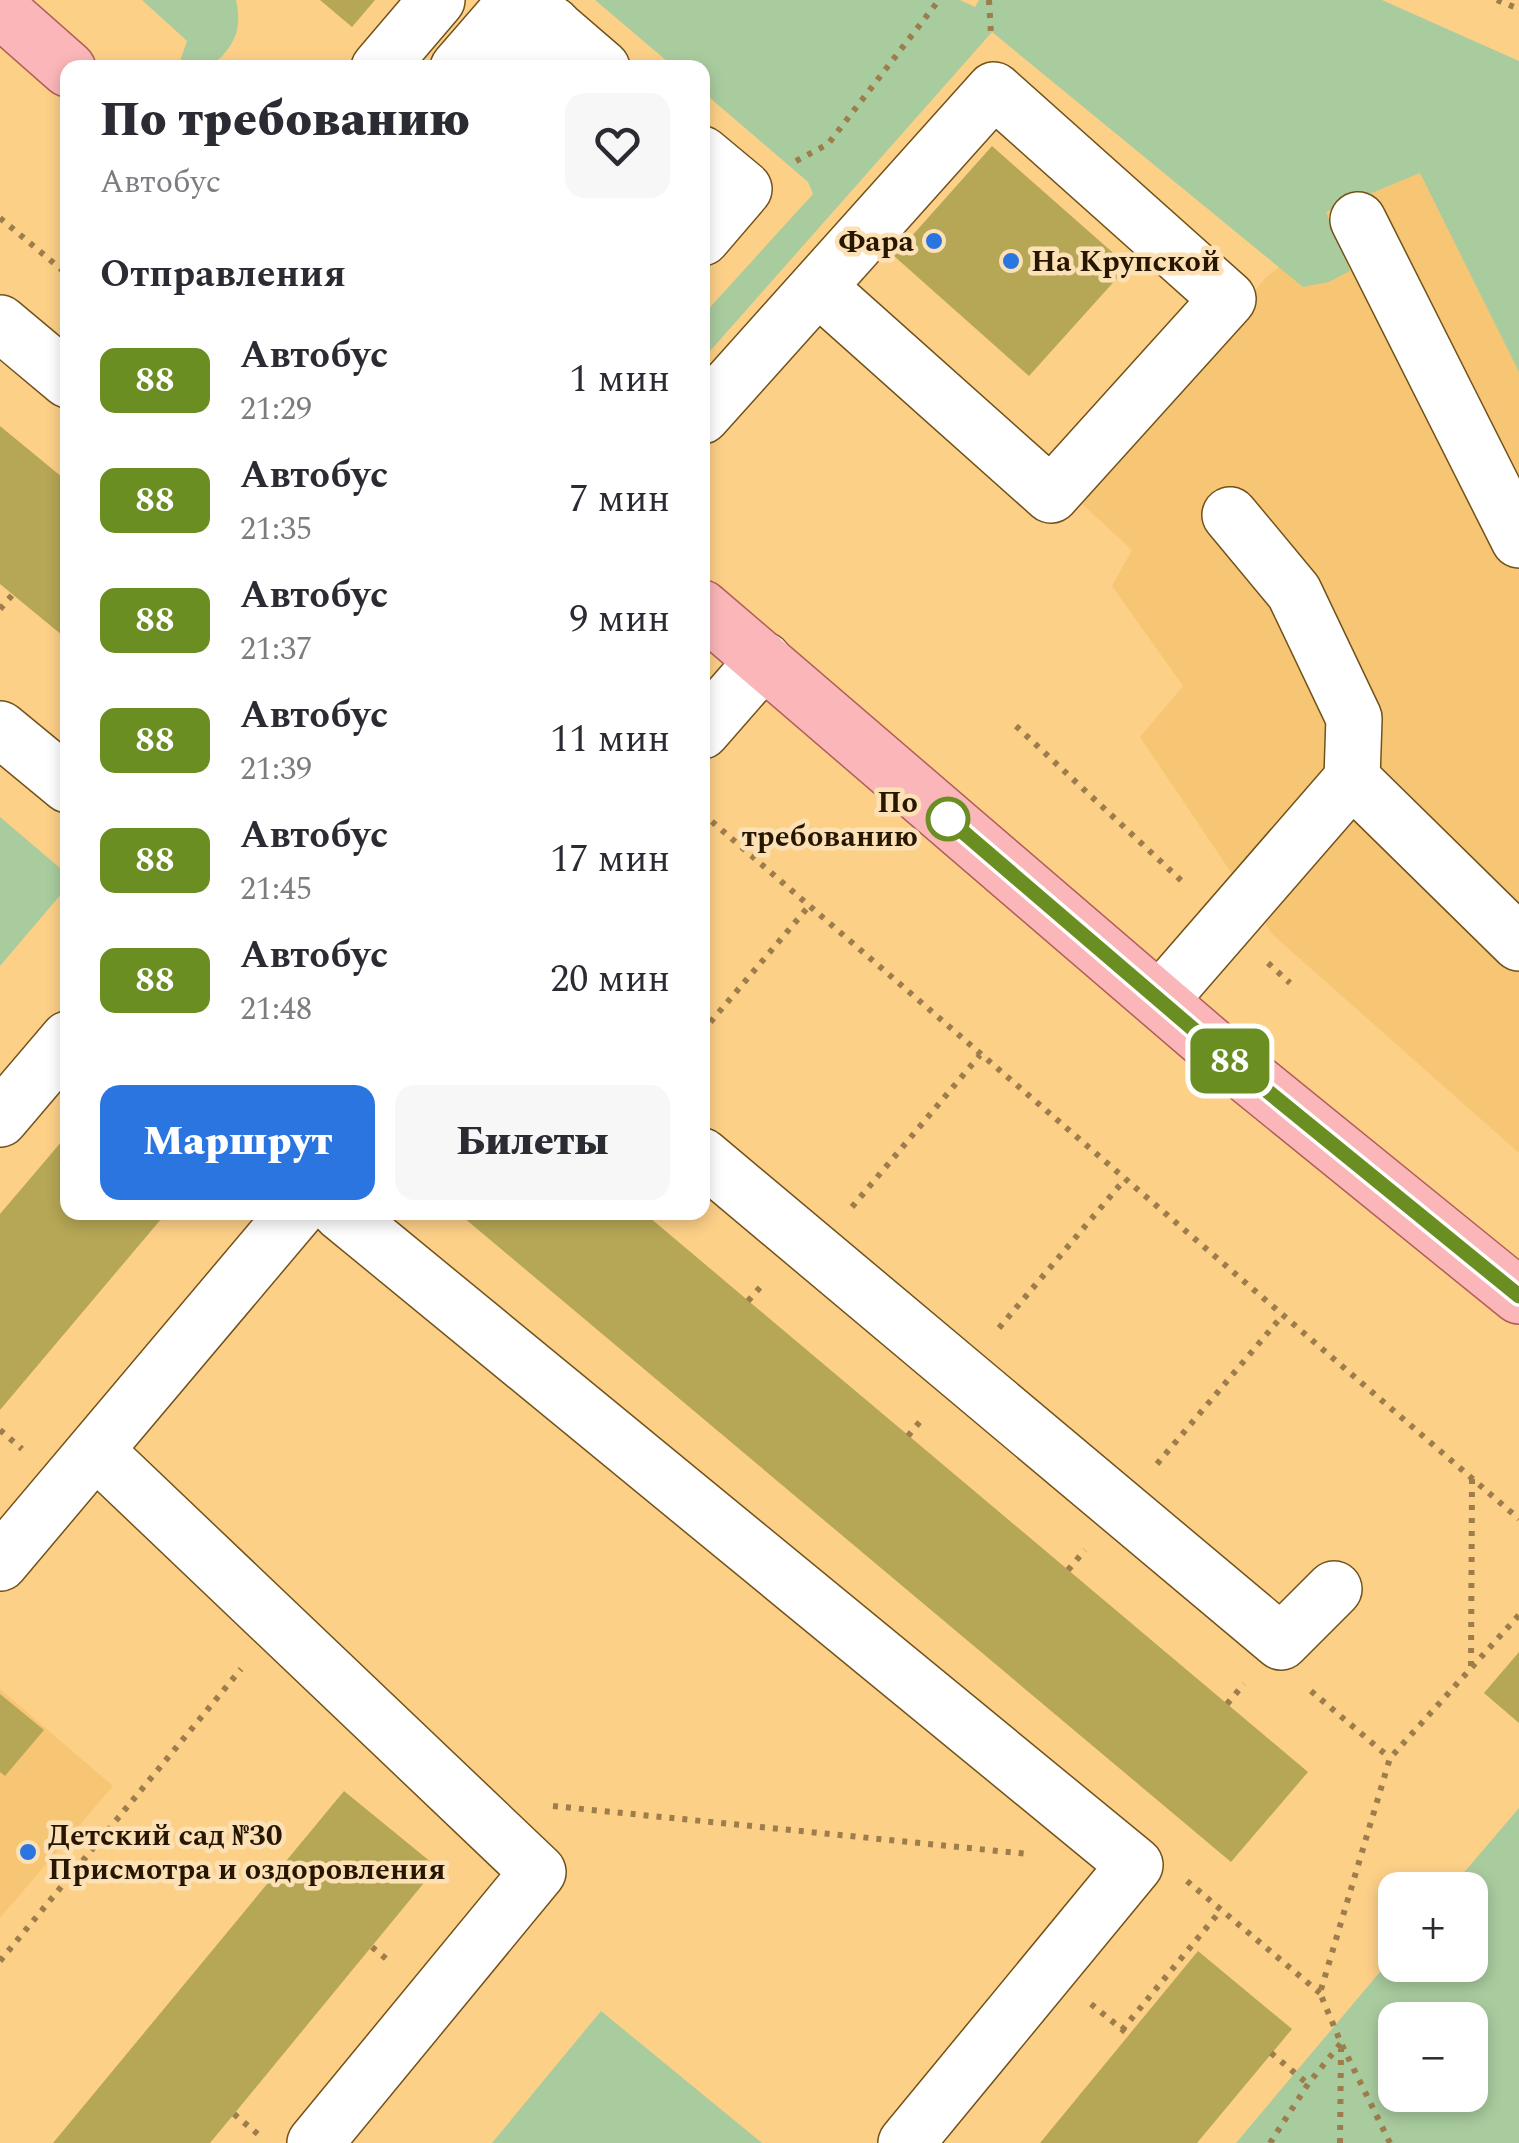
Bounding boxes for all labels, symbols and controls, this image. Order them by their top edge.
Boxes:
text: По требованию [100,84,470,157]
button: heart [565,93,670,198]
text: Автобус [100,158,221,207]
place label: Фара [838,219,915,265]
marker: Фара [923,230,945,252]
place label: На Крупской [1031,239,1220,285]
text: Отправления [100,246,346,304]
marker: На Крупской [1000,250,1022,272]
text: Автобус [240,327,388,385]
text: 1 мин [569,351,670,409]
text: 88 [135,354,175,407]
text: 21:29 [240,385,312,434]
text: Автобус [240,447,388,505]
text: 7 мин [569,471,670,529]
text: 88 [135,474,175,527]
text: 21:35 [240,505,312,554]
text: Автобус [240,567,388,625]
text: 9 мин [569,591,670,649]
text: 88 [135,594,175,647]
text: 21:37 [240,625,312,674]
text: Автобус [240,687,388,745]
text: 11 мин [550,711,670,769]
text: 88 [135,714,175,767]
text: 21:39 [240,745,312,794]
place label: По требованию [742,780,918,860]
marker: По требованию [927,798,969,840]
text: Автобус [240,807,388,865]
text: 17 мин [550,831,670,889]
text: 88 [135,834,175,887]
text: 21:45 [240,865,312,914]
text: Автобус [240,927,388,985]
text: 20 мин [550,951,670,1009]
text: 88 [135,954,175,1007]
text: 21:48 [240,985,312,1034]
line badge: 88 [1185,1028,1275,1094]
text: 88 [1210,1035,1250,1088]
button: Маршрут [100,1085,375,1200]
button: Билеты [395,1085,670,1200]
place label: Детский сад №30 Присмотра и оздоровления [48,1813,446,1893]
marker: Детский сад №30 Присмотра и оздоровления [17,1841,39,1863]
map controls [1378,1872,1488,2112]
button: + [1378,1872,1488,1982]
button: − [1378,2002,1488,2112]

